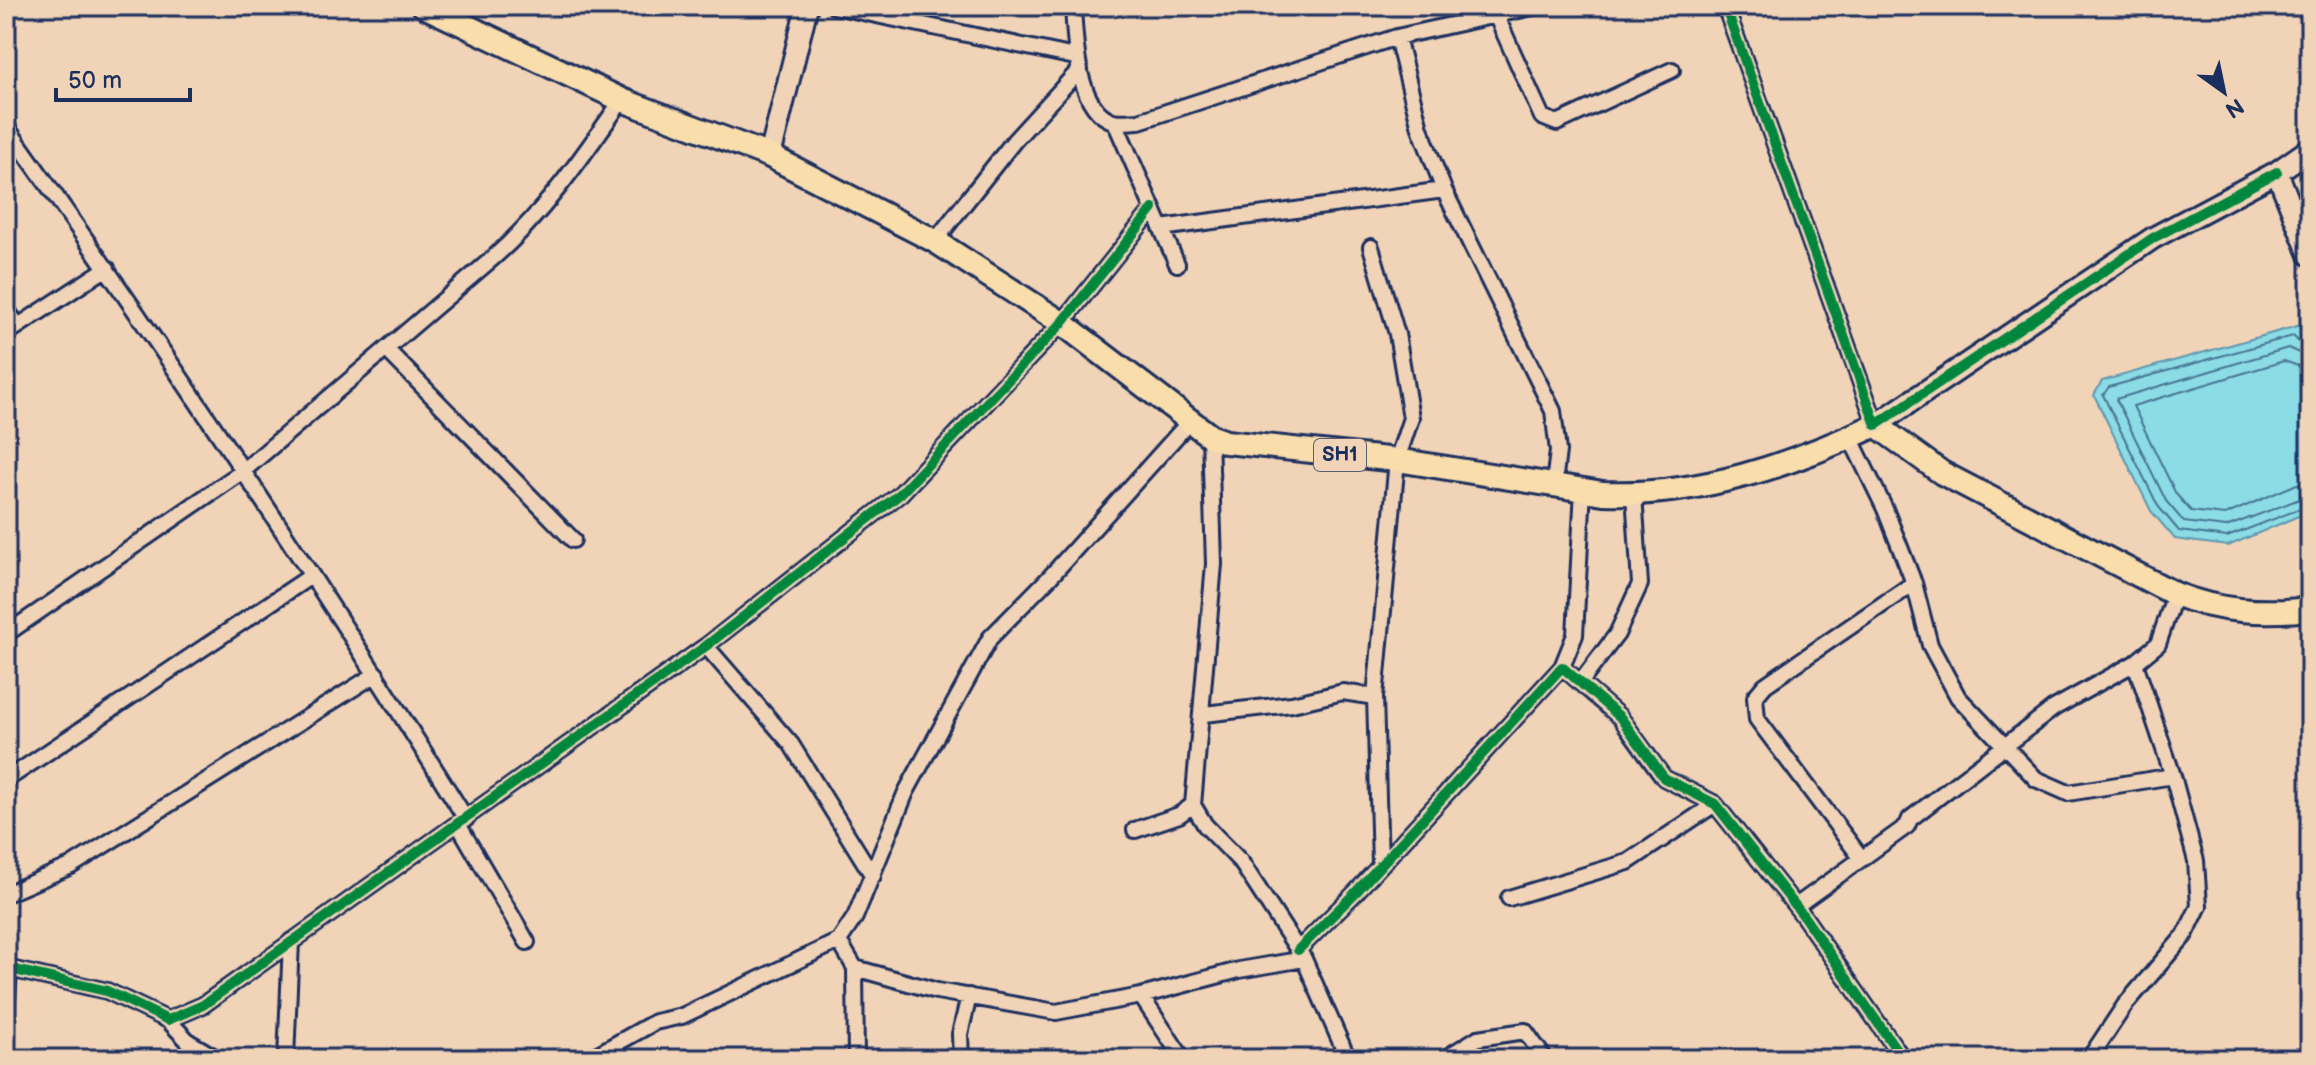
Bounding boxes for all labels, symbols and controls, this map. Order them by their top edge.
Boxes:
scale bar [56,52,190,102]
north arrow [2184,52,2264,132]
text: 50 m [68,66,122,95]
text: N [2220,92,2248,123]
road number: SH1 [1314,439,1366,471]

